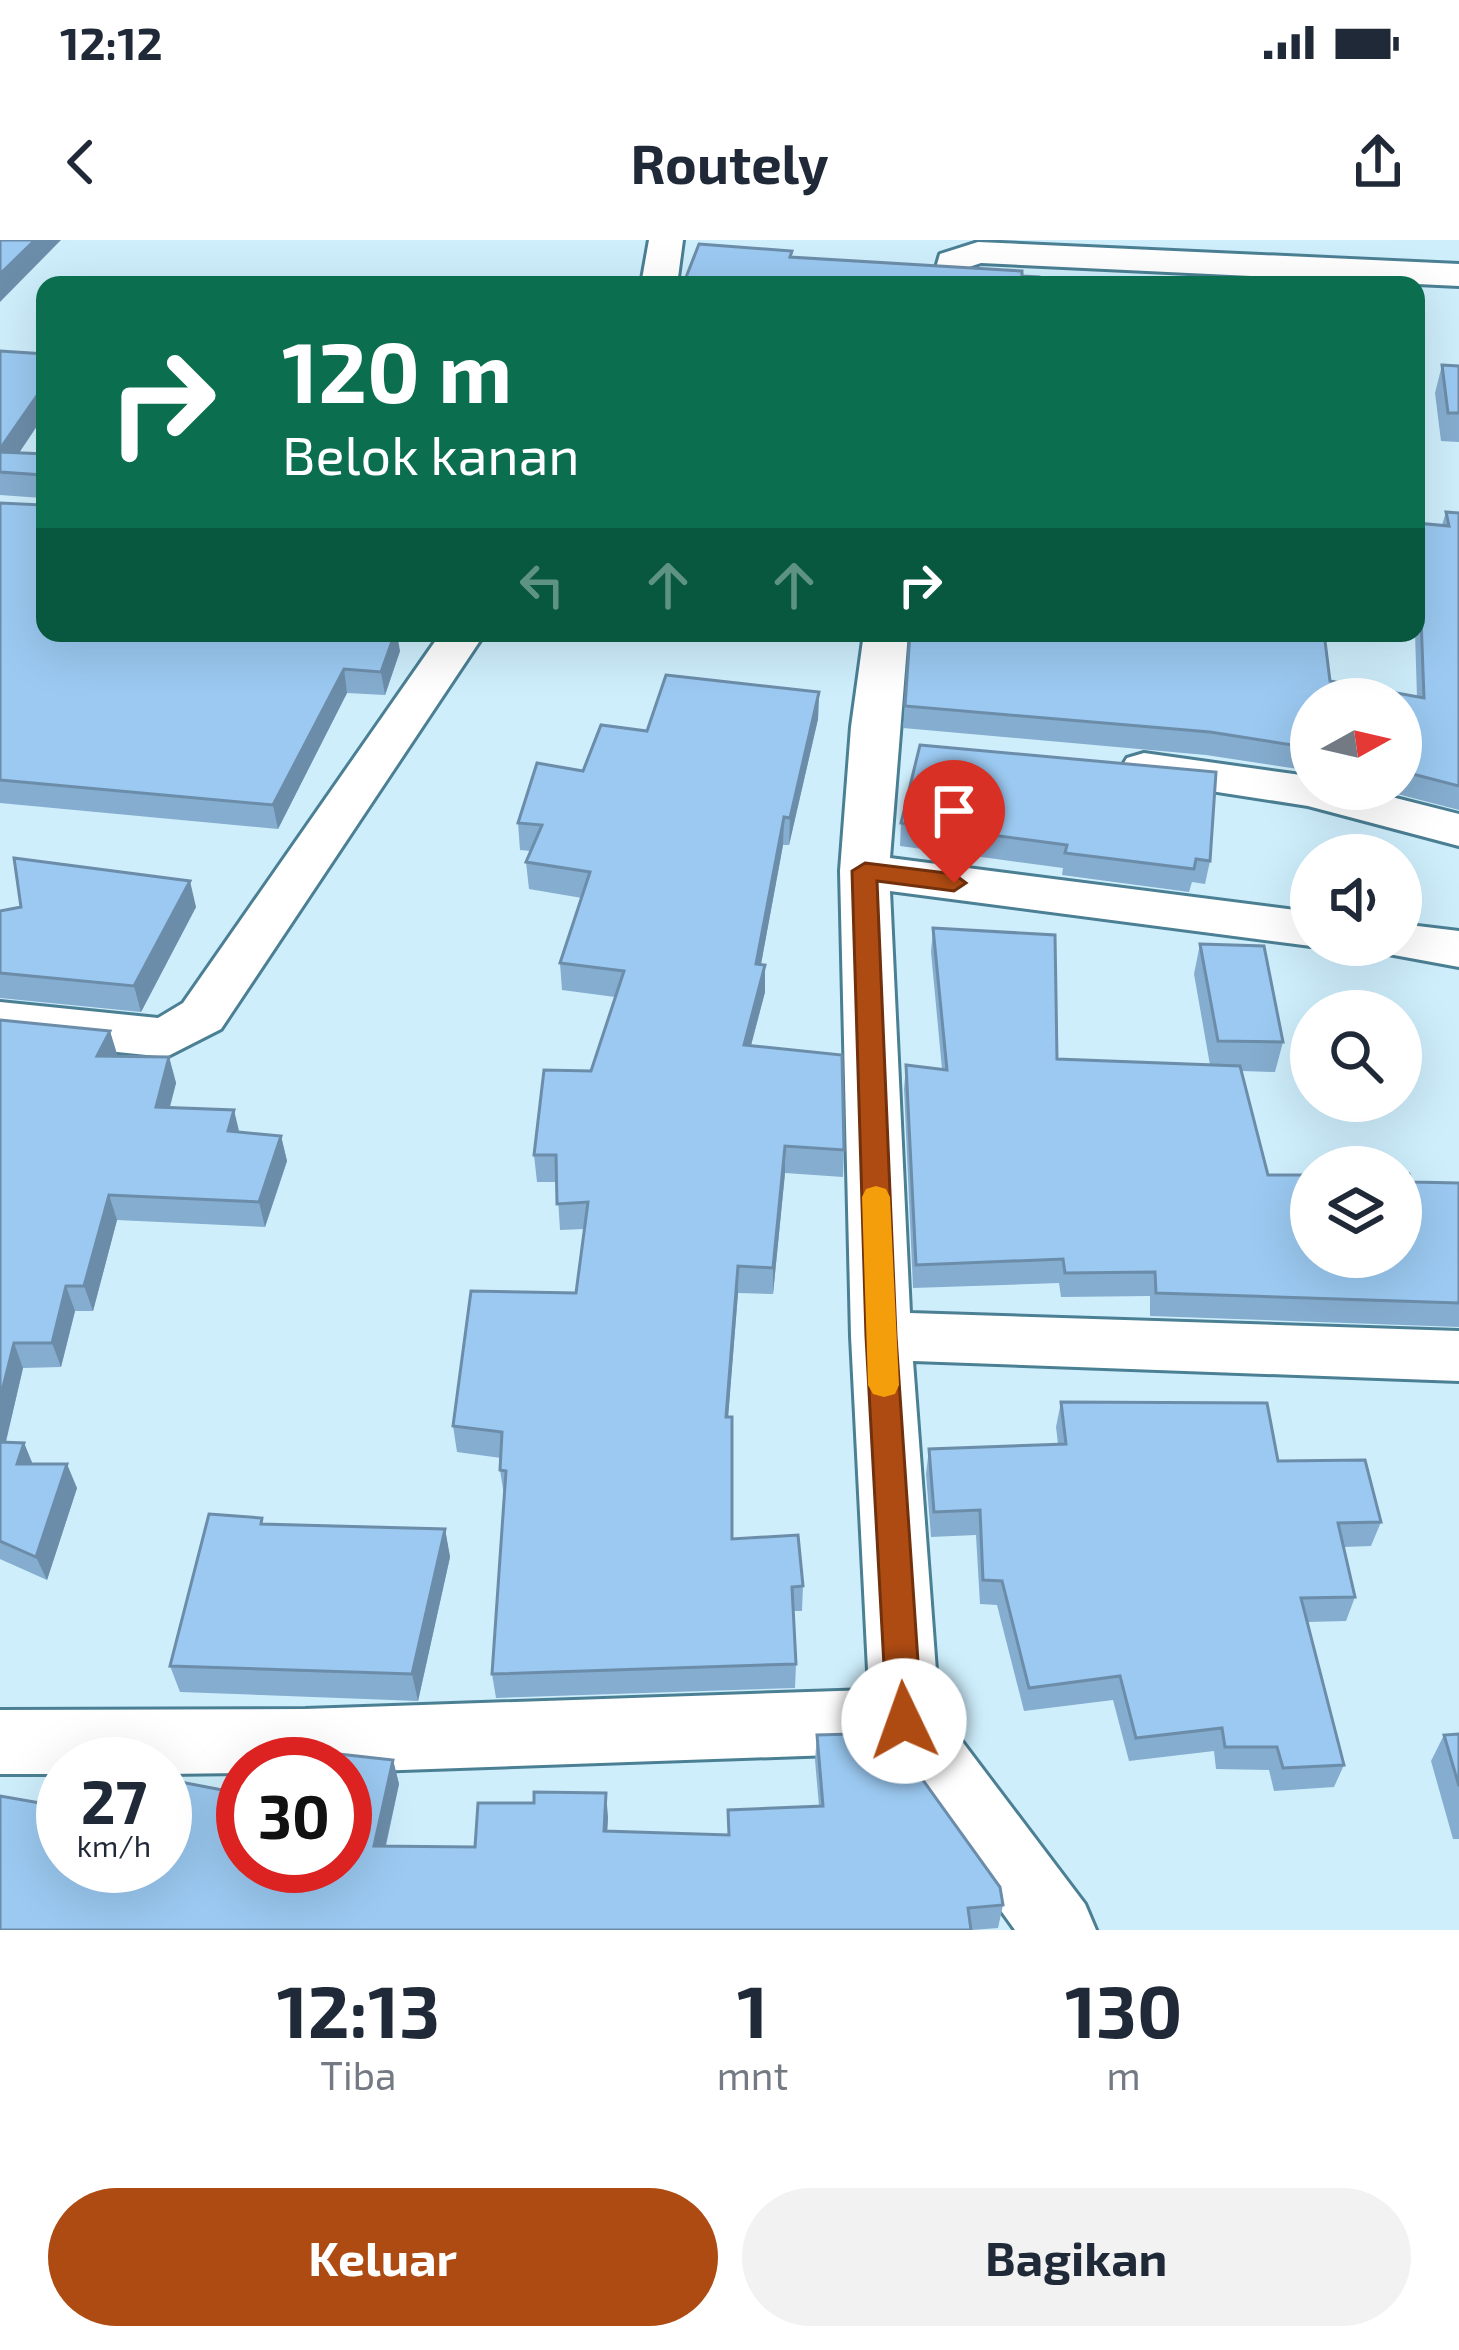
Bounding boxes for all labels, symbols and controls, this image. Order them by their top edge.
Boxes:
text: 12:12 [60,15,163,69]
icon: back [48,129,114,195]
icon: share [1345,129,1411,195]
text: Routely [630,130,829,195]
text: 120 m [282,319,512,420]
icon: right [84,324,240,480]
text: Belok kanan [282,421,580,486]
icon: left [509,552,575,618]
icon: ahead [635,552,701,618]
icon: ahead [761,552,827,618]
icon: right [887,552,953,618]
north arrow [1290,678,1422,810]
map controls [1290,678,1422,1278]
pin [903,760,1005,883]
icon: arrive [921,778,987,844]
button: sound [1290,834,1422,966]
button: search [1290,990,1422,1122]
button: layers [1290,1146,1422,1278]
position arrow [841,1658,967,1784]
speed limit sign: 30 [216,1737,372,1893]
text: 27 [81,1764,147,1836]
text: km/h [77,1827,151,1863]
text: 12:13 [277,1966,440,2052]
text: 1 [737,1966,768,2052]
text: 130 [1065,1966,1182,2052]
text: Tiba [320,2051,396,2098]
text: mnt [717,2051,788,2098]
text: m [1107,2051,1141,2098]
button: Keluar [48,2188,718,2326]
button: Bagikan [742,2188,1411,2326]

